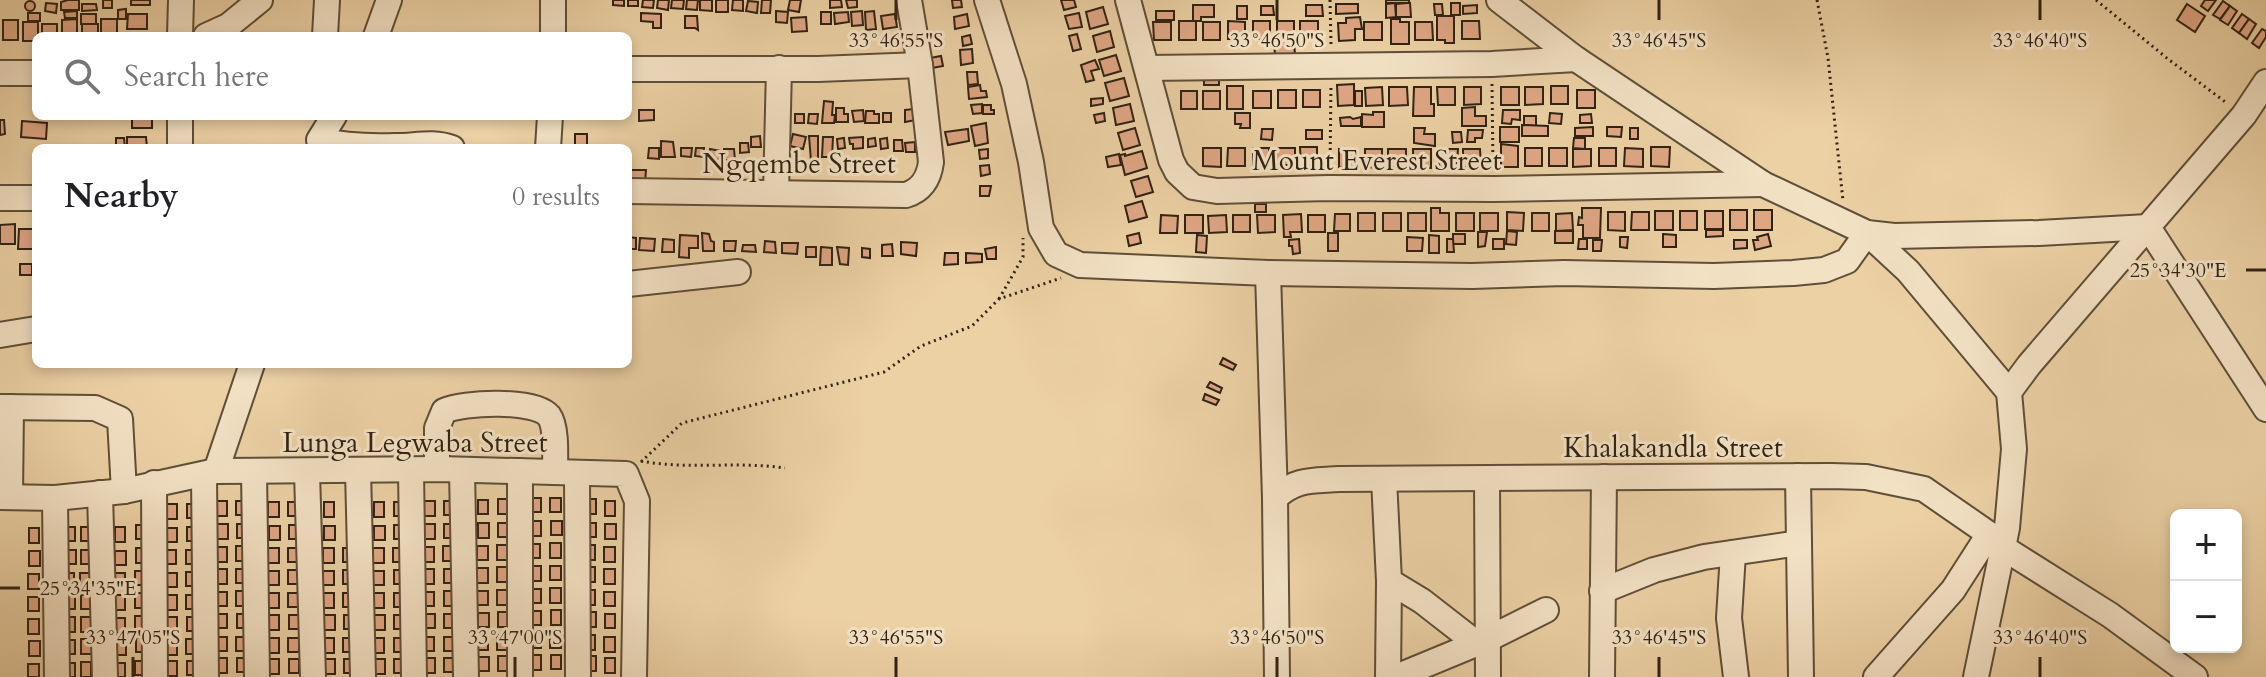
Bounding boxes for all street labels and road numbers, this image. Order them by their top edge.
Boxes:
street label: Mount Everest Street [1252,142,1502,180]
street label: Ngqembe Street [702,145,896,183]
street label: Lunga Legwaba Street [282,424,548,462]
street label: Khalakandla Street [1563,429,1783,467]

